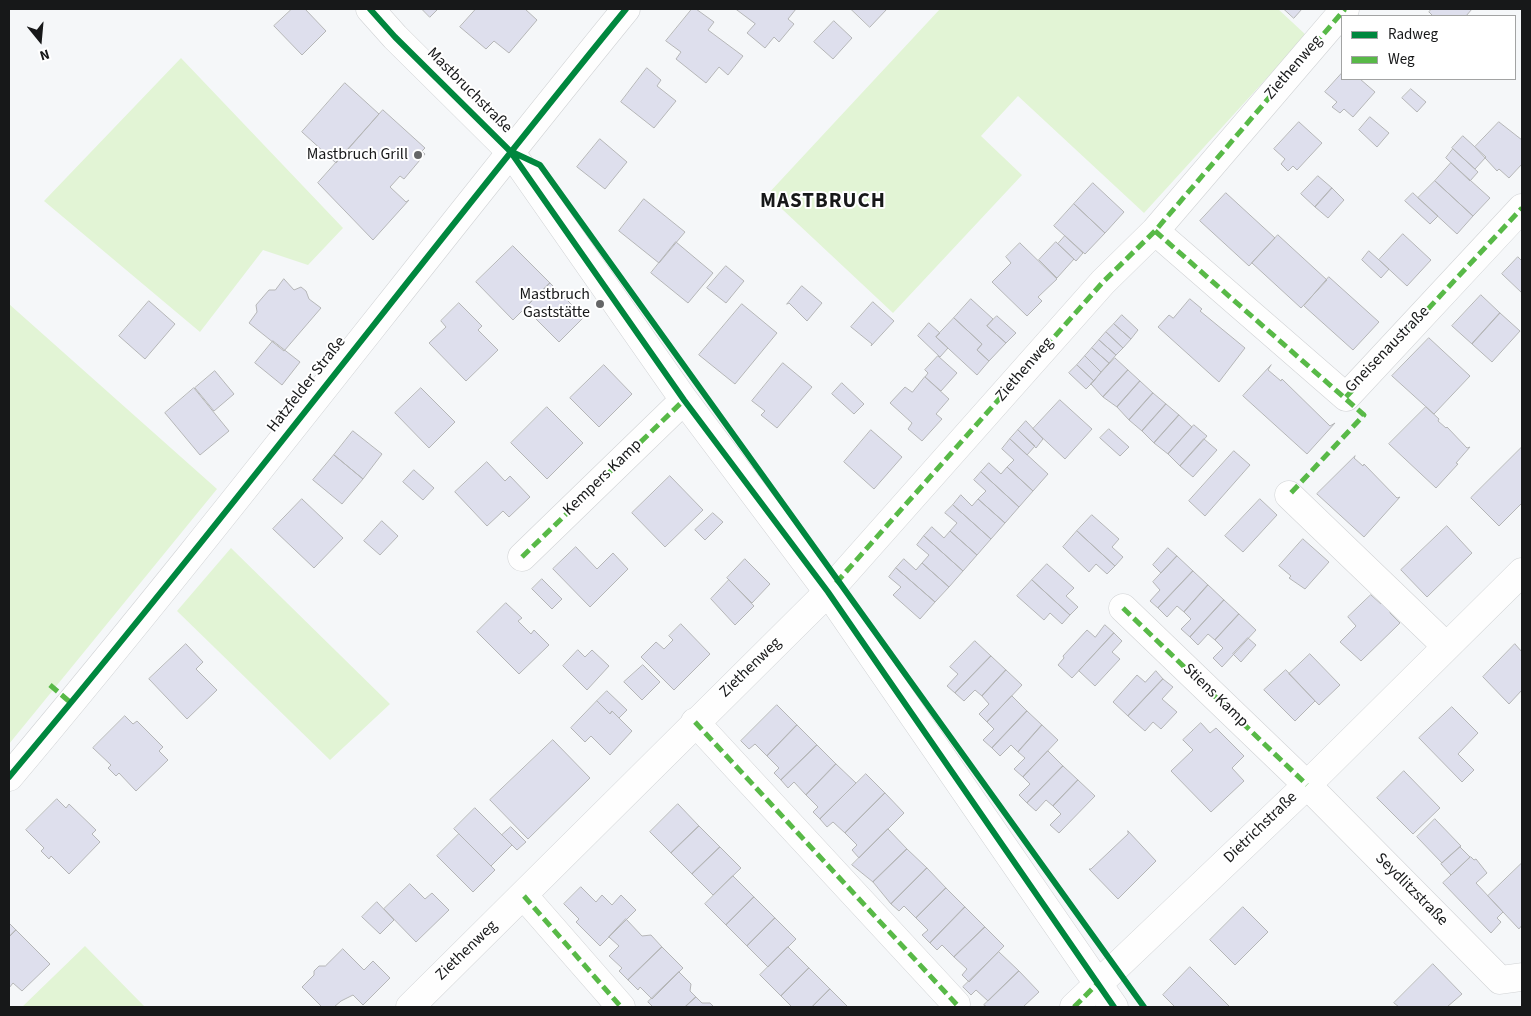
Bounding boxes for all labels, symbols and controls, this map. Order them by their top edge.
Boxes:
north arrow [15,15,65,65]
legend [1341,15,1516,80]
text: Radweg [1388,24,1438,45]
street label: Ziethenweg [1261,32,1327,104]
text: N [37,43,52,65]
street label: Mastbruchstraße [422,44,516,138]
text: Weg [1388,49,1415,70]
place label: Mastbruch Grill [307,145,408,165]
marker: Mastbruch Grill [412,149,424,161]
district label: MASTBRUCH [759,189,887,215]
place label: Mastbruch Gaststätte [519,285,590,323]
marker: Mastbruch Gaststätte [594,298,606,310]
street label: Gneisenaustraße [1342,303,1434,397]
street label: Hatzfelder Straße [264,333,350,437]
street label: Ziethenweg [992,334,1058,406]
street label: Kempers Kamp [560,436,646,520]
street label: Ziethenweg [716,634,786,702]
street label: Stiens Kamp [1178,660,1252,732]
street label: Dietrichstraße [1220,788,1302,868]
street label: Seydlitzstraße [1371,850,1451,930]
street label: Ziethenweg [432,917,502,985]

